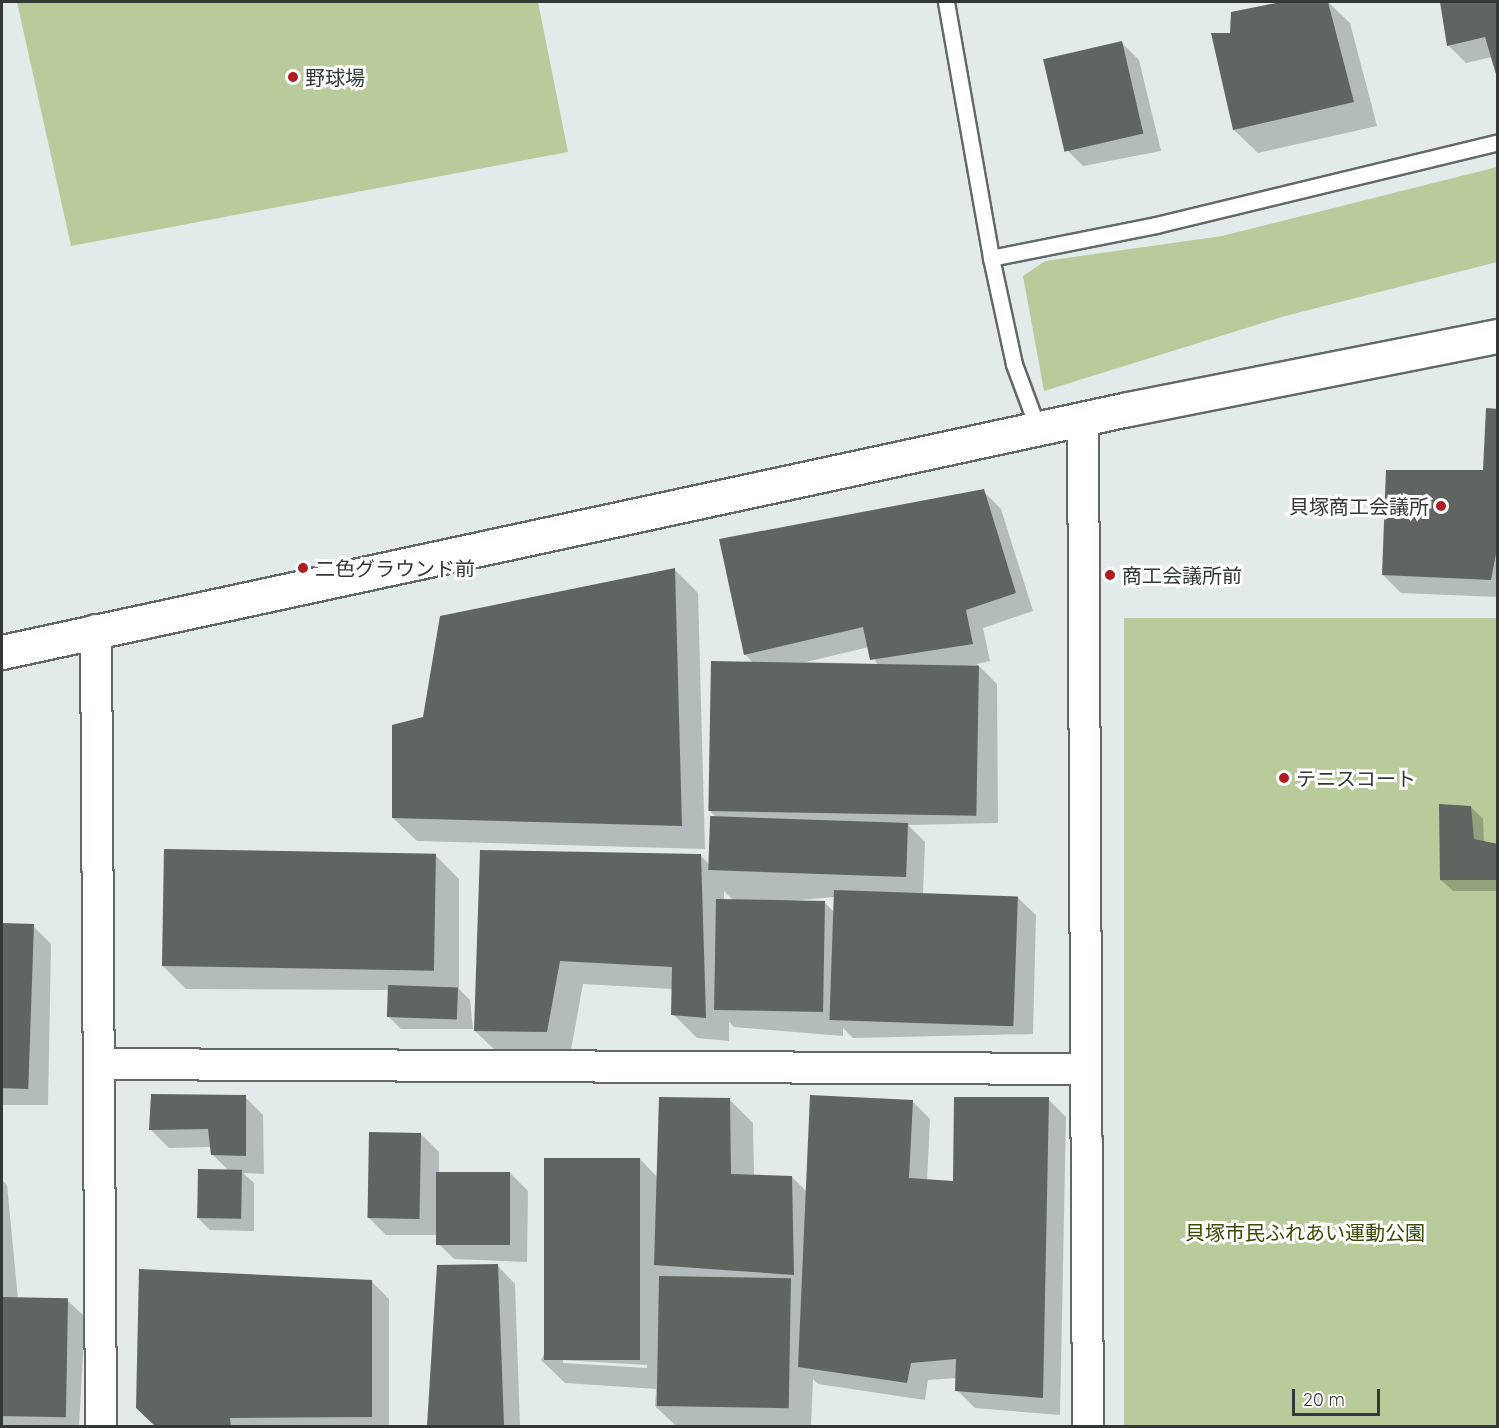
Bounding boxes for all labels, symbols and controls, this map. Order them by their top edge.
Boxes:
place label: 野球場 [305,65,365,89]
marker: 野球場 [286,70,300,84]
place label: 貝塚商工会議所 [1289,494,1429,518]
marker: 貝塚商工会議所 [1434,499,1448,513]
place label: 二色グラウンド前 [315,556,475,580]
marker: 二色グラウンド前 [296,561,310,575]
place label: 商工会議所前 [1122,563,1242,587]
marker: 商工会議所前 [1103,568,1117,582]
place label: テニスコート [1296,766,1416,790]
marker: テニスコート [1277,771,1291,785]
park label: 貝塚市民ふれあい運動公園 [1185,1220,1425,1244]
scale bar [1295,1377,1384,1415]
text: 20 m [1303,1388,1345,1411]

